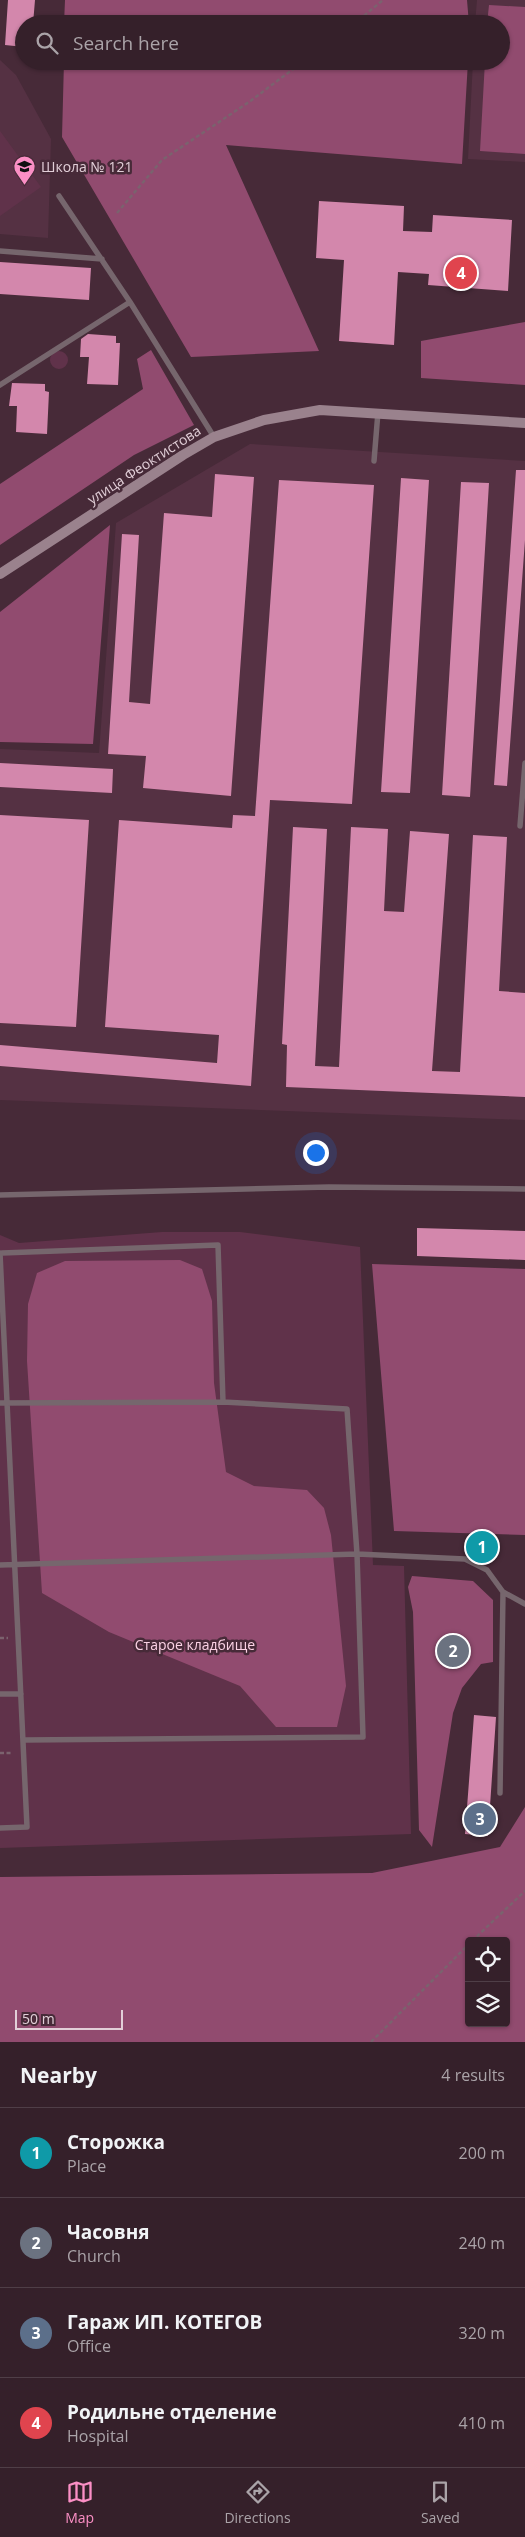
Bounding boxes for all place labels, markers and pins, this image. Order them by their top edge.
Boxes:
school or university icon: Школа № 121 [13,155,37,186]
place label: Школа № 121 [41,157,132,176]
pin: 4 [445,254,477,292]
pin: 1 [466,1528,498,1566]
pin: 2 [437,1632,469,1670]
pin: 3 [464,1800,496,1838]

